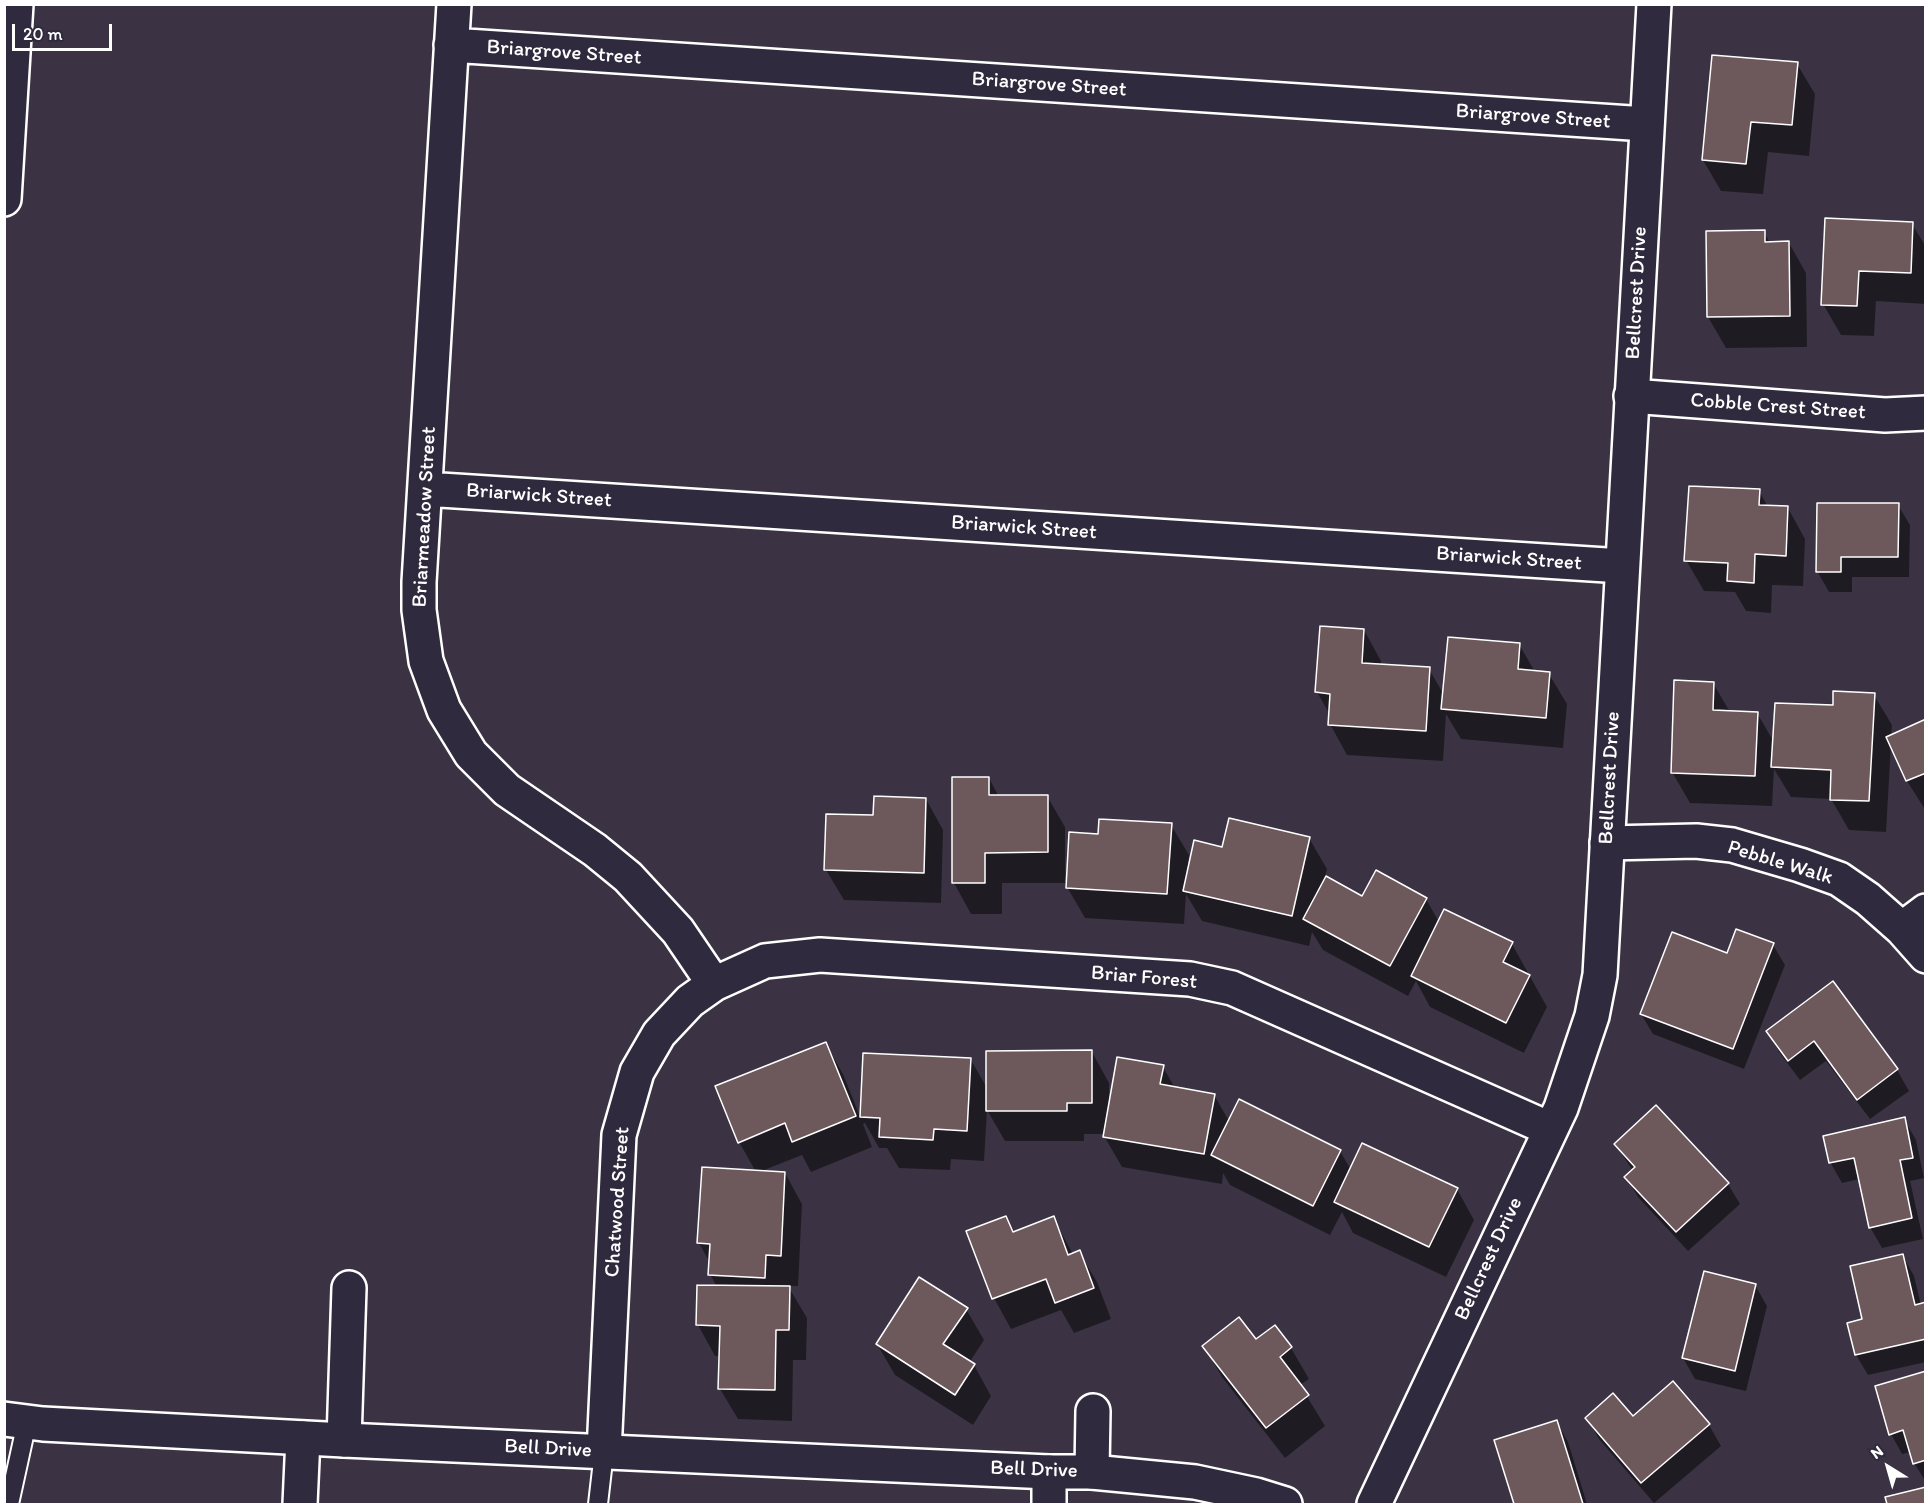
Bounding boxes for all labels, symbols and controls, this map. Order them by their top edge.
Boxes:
scale bar [15,12,116,50]
text: 20 m [23,23,63,45]
street label: Briargrove Street [486,35,642,71]
street label: Briargrove Street [971,67,1127,103]
street label: Briargrove Street [1455,99,1611,135]
street label: Bellcrest Drive [1621,226,1653,360]
street label: Cobble Crest Street [1689,388,1867,426]
street label: Briarmeadow Street [408,426,442,608]
street label: Briarwick Street [465,478,613,514]
street label: Briarwick Street [950,510,1098,546]
street label: Briarwick Street [1435,541,1583,577]
street label: Bellcrest Drive [1594,711,1626,845]
street label: Pebble Walk [1724,835,1836,891]
street label: Briar Forest [1090,961,1198,995]
street label: Chatwood Street [600,1126,636,1278]
street label: Bellcrest Drive [1449,1193,1529,1325]
street label: Bell Drive [504,1434,592,1464]
north arrow [1858,1437,1918,1497]
text: N [1867,1441,1887,1463]
street label: Bell Drive [990,1456,1078,1484]

